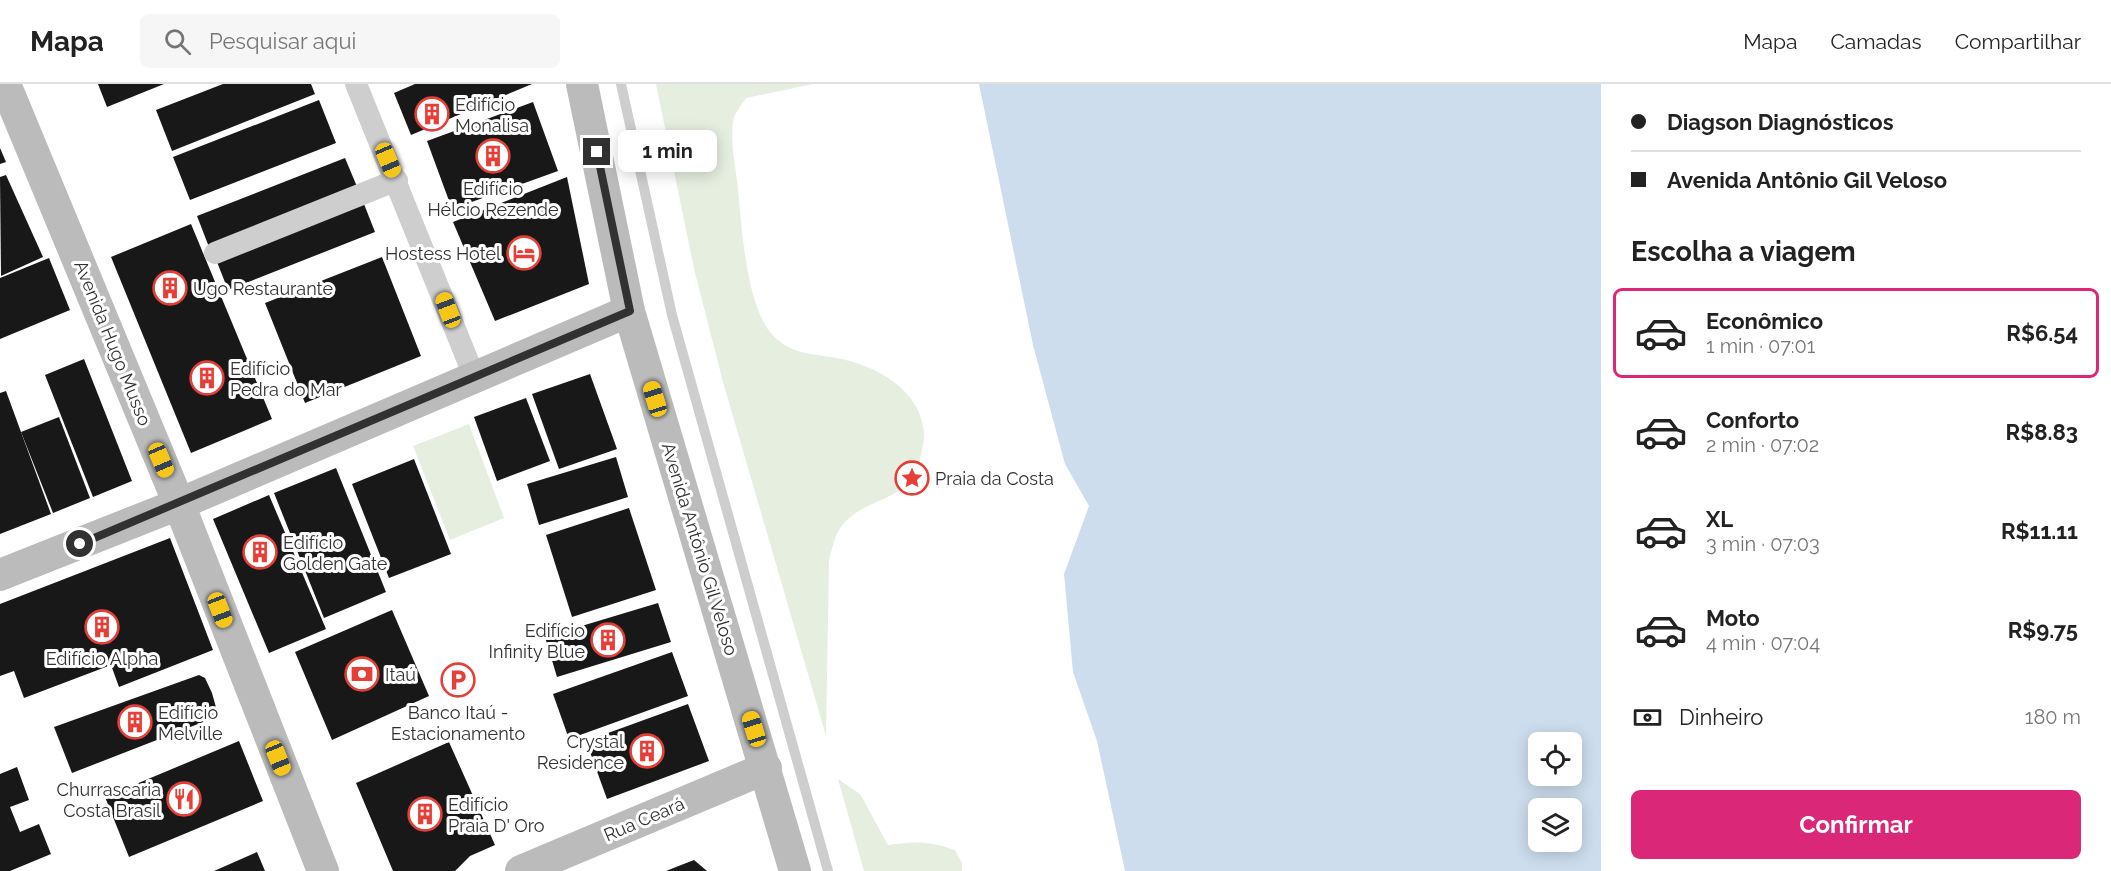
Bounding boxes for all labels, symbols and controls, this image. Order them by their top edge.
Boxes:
search box [140,14,560,68]
text: Mapa [30,25,104,58]
icon: search [161,25,194,58]
text: Pesquisar aqui [209,28,356,54]
text: Mapa [1743,29,1797,54]
text: Camadas [1830,29,1922,54]
text: Compartilhar [1955,29,2081,54]
place label: Edifício Monalisa [455,94,529,136]
building icon: Edifício Monalisa [414,96,450,132]
text: Diagson Diagnósticos [1667,109,1894,135]
callout: 1 min [618,131,717,173]
building icon: Edifício Hélcio Rezende [475,138,511,174]
route end [583,138,610,165]
text: 1 min [642,139,693,163]
car [373,140,403,180]
text: Avenida Antônio Gil Veloso [1667,167,1947,193]
place label: Edifício Hélcio Rezende [427,178,559,220]
hotel icon: Hostess Hotel [506,235,542,271]
text: Escolha a viagem [1631,236,1856,267]
place label: Hostess Hotel [385,243,501,264]
street label: Avenida Hugo Musso [70,257,156,429]
building icon: Ugo Restaurante [152,270,188,306]
place label: Ugo Restaurante [193,278,333,299]
car [433,290,463,330]
icon: car [1634,306,1688,360]
text: Econômico [1706,308,1823,334]
text: R$6.54 [2006,320,2078,346]
text: 1 min · 07:01 [1706,334,1815,358]
place label: Edifício Pedra do Mar [230,358,342,400]
building icon: Edifício Pedra do Mar [189,360,225,396]
car [641,379,669,419]
icon: car [1634,405,1688,459]
text: Conforto [1706,407,1799,433]
text: R$8.83 [2006,419,2078,445]
text: 2 min · 07:02 [1706,433,1819,457]
car [146,440,176,480]
street label: Avenida Antônio Gil Veloso [658,440,743,658]
place icon: Praia da Costa [894,460,930,496]
place label: Praia da Costa [935,468,1054,489]
icon: car [1634,504,1688,558]
text: XL [1706,506,1733,532]
text: R$11.11 [2001,518,2078,544]
route start [66,530,93,557]
place label: Edifício Golden Gate [283,532,388,574]
text: 3 min · 07:03 [1706,532,1820,556]
building icon: Edifício Golden Gate [242,534,278,570]
car [205,590,235,630]
icon: car [1634,603,1688,657]
text: Moto [1706,605,1760,631]
building icon: Edifício Alpha [84,609,120,645]
text: R$9.75 [2008,617,2078,643]
place label: Edifício Infinity Blue [489,620,585,662]
building icon: Edifício Infinity Blue [590,622,626,658]
text: 4 min · 07:04 [1706,631,1820,655]
place label: Edifício Alpha [46,648,158,669]
bank icon: Itaú [344,656,380,692]
parking icon: Banco Itaú - Estacionamento [440,662,476,698]
place label: Itaú [385,664,416,685]
icon: cash [1631,701,1664,734]
place label: Edifício Melville [158,702,223,744]
place label: Banco Itaú - Estacionamento [391,702,525,744]
building icon: Edifício Melville [117,704,153,740]
text: Dinheiro [1679,704,1763,730]
text: 180 m [2025,705,2081,729]
car [740,709,768,749]
place label: Crystal Residence [537,731,624,773]
map controls [1528,732,1582,852]
button: locate [1528,732,1582,786]
building icon: Crystal Residence [629,733,665,769]
car [263,738,293,778]
place label: Churrascaria Costa Brasil [57,779,161,821]
restaurant icon: Churrascaria Costa Brasil [166,781,202,817]
button: Confirmar [1631,790,2081,859]
street label: Rua Ceará [601,793,687,845]
place label: Edifício Praia D' Oro [448,794,545,836]
building icon: Edifício Praia D' Oro [407,796,443,832]
button: layers [1528,798,1582,852]

